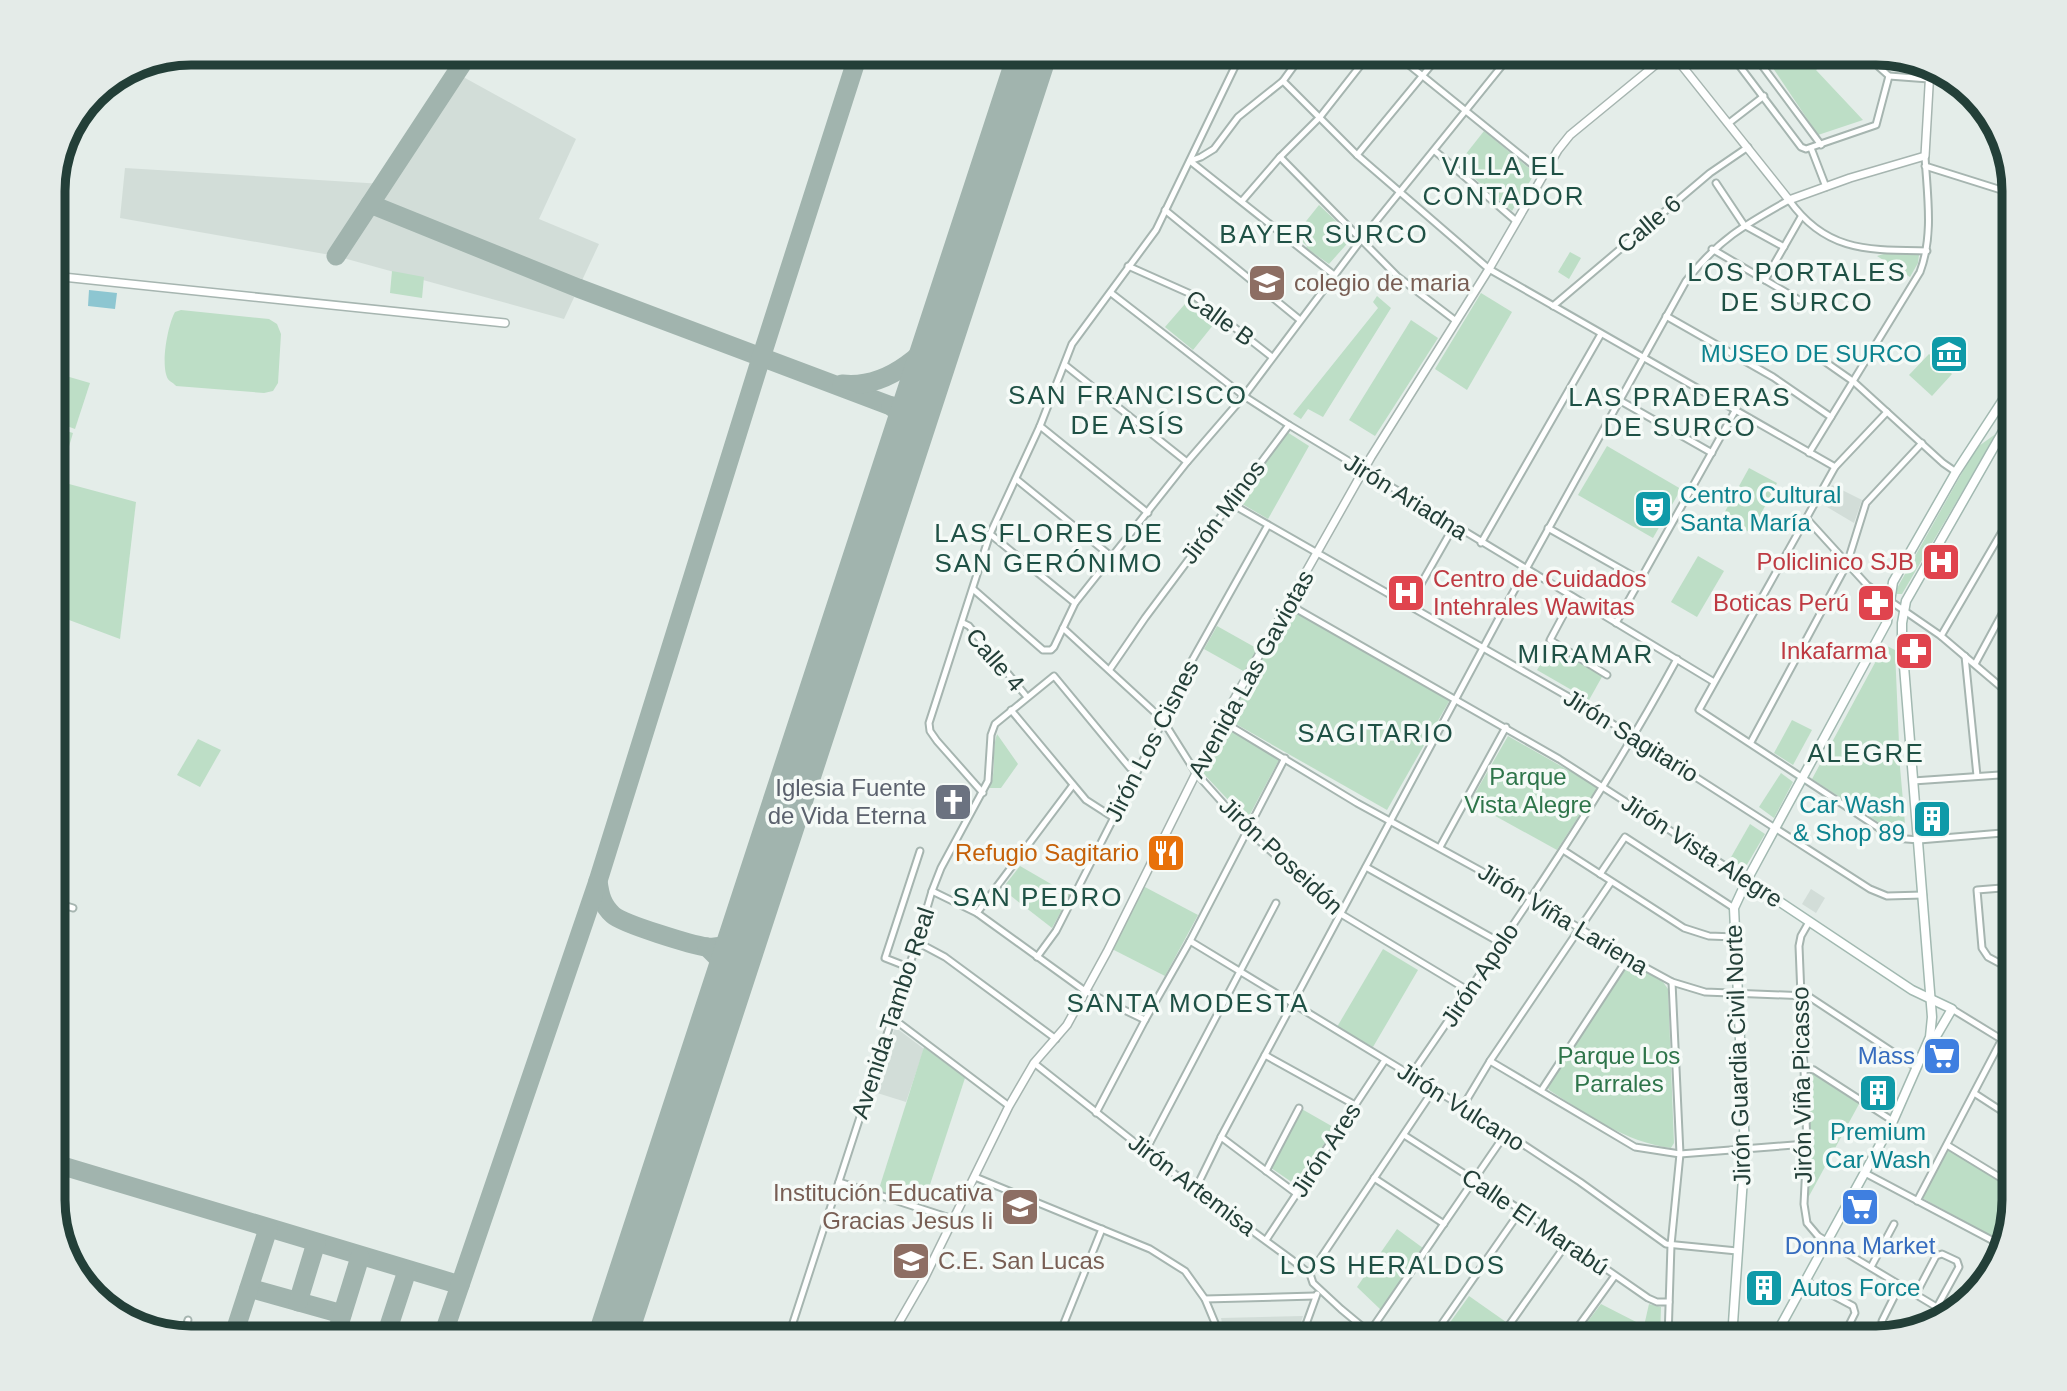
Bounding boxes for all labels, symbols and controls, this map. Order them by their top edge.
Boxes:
district label: VILLA EL CONTADOR [1423,151,1585,211]
street label: Calle 6 [1611,189,1686,258]
district label: BAYER SURCO [1219,219,1429,249]
district label: LOS PORTALES DE SURCO [1687,257,1907,317]
school or university icon: colegio de maria [1246,262,1288,304]
place label: colegio de maria [1294,269,1471,296]
street label: Calle B [1181,284,1260,351]
museum icon: MUSEO DE SURCO [1928,333,1970,375]
place label: MUSEO DE SURCO [1701,340,1922,367]
district label: SAN FRANCISCO DE ASÍS [1008,380,1248,440]
district label: LAS PRADERAS DE SURCO [1568,382,1792,442]
street label: Jirón Ariadna [1340,448,1473,545]
street label: Jirón Minos [1175,455,1270,569]
place label: Centro Cultural Santa María [1680,481,1841,536]
theatre icon: Centro Cultural Santa María [1632,488,1674,530]
district label: LAS FLORES DE SAN GERÓNIMO [934,518,1164,578]
hospital icon: Policlinico SJB [1920,541,1962,583]
place label: Policlinico SJB [1757,548,1914,575]
street label: Avenida Las Gaviotas [1182,565,1319,782]
place label: Centro de Cuidados Intehrales Wawitas [1433,565,1646,620]
hospital icon: Centro de Cuidados Intehrales Wawitas [1385,572,1427,614]
pharmacy icon: Boticas Perú [1855,582,1897,624]
place label: Boticas Perú [1713,589,1849,616]
street label: Calle 4 [961,623,1030,697]
pharmacy icon: Inkafarma [1893,630,1935,672]
place label: Inkafarma [1780,637,1888,664]
district label: MIRAMAR [1518,639,1654,669]
street label: Jirón Los Cisnes [1099,656,1204,826]
street label: Jirón Sagitario [1559,683,1703,788]
district label: SAGITARIO [1297,718,1455,748]
district label: ALEGRE [1807,738,1925,768]
park label: Parque Vista Alegre [1464,763,1592,818]
place label: Iglesia Fuente de Vida Eterna [768,774,927,829]
church icon: Iglesia Fuente de Vida Eterna [932,781,974,823]
street label: Jirón Vista Alegre [1617,789,1788,913]
place label: Car Wash & Shop 89 [1793,791,1905,846]
street label: Jirón Poseidón [1214,792,1349,920]
building icon: Car Wash & Shop 89 [1911,798,1953,840]
restaurant icon: Refugio Sagitario [1145,832,1187,874]
place label: Refugio Sagitario [955,839,1139,866]
street label: Jirón Viña Lariena [1474,857,1653,980]
district label: SAN PEDRO [952,882,1124,912]
street label: Avenida Tambo Real [846,904,939,1122]
street label: Jirón Apolo [1435,918,1524,1031]
street label: Jirón Guardia Civil Norte [1719,924,1756,1186]
street label: Jirón Viña Picasso [1786,986,1817,1184]
district label: SANTA MODESTA [1066,988,1310,1018]
supermarket icon: Mass [1921,1035,1963,1077]
park label: Parque Los Parrales [1558,1042,1680,1097]
place label: Mass [1858,1042,1915,1069]
street label: Jirón Vulcano [1393,1057,1530,1156]
building icon: Premium Car Wash [1857,1072,1899,1114]
street label: Jirón Ares [1285,1098,1366,1202]
place label: Premium Car Wash [1825,1118,1931,1173]
street label: Jirón Artemisa [1123,1128,1262,1242]
street label: Calle El Marabú [1457,1163,1614,1281]
place label: Institución Educativa Gracias Jesus Ii [773,1179,994,1234]
school or university icon: Institución Educativa Gracias Jesus Ii [999,1186,1041,1228]
supermarket icon: Donna Market [1839,1186,1881,1228]
place label: Donna Market [1785,1232,1936,1259]
school or university icon: C.E. San Lucas [890,1240,932,1282]
place label: C.E. San Lucas [938,1247,1105,1274]
district label: LOS HERALDOS [1280,1250,1506,1280]
building icon: Autos Force [1743,1267,1785,1309]
place label: Autos Force [1791,1274,1920,1301]

